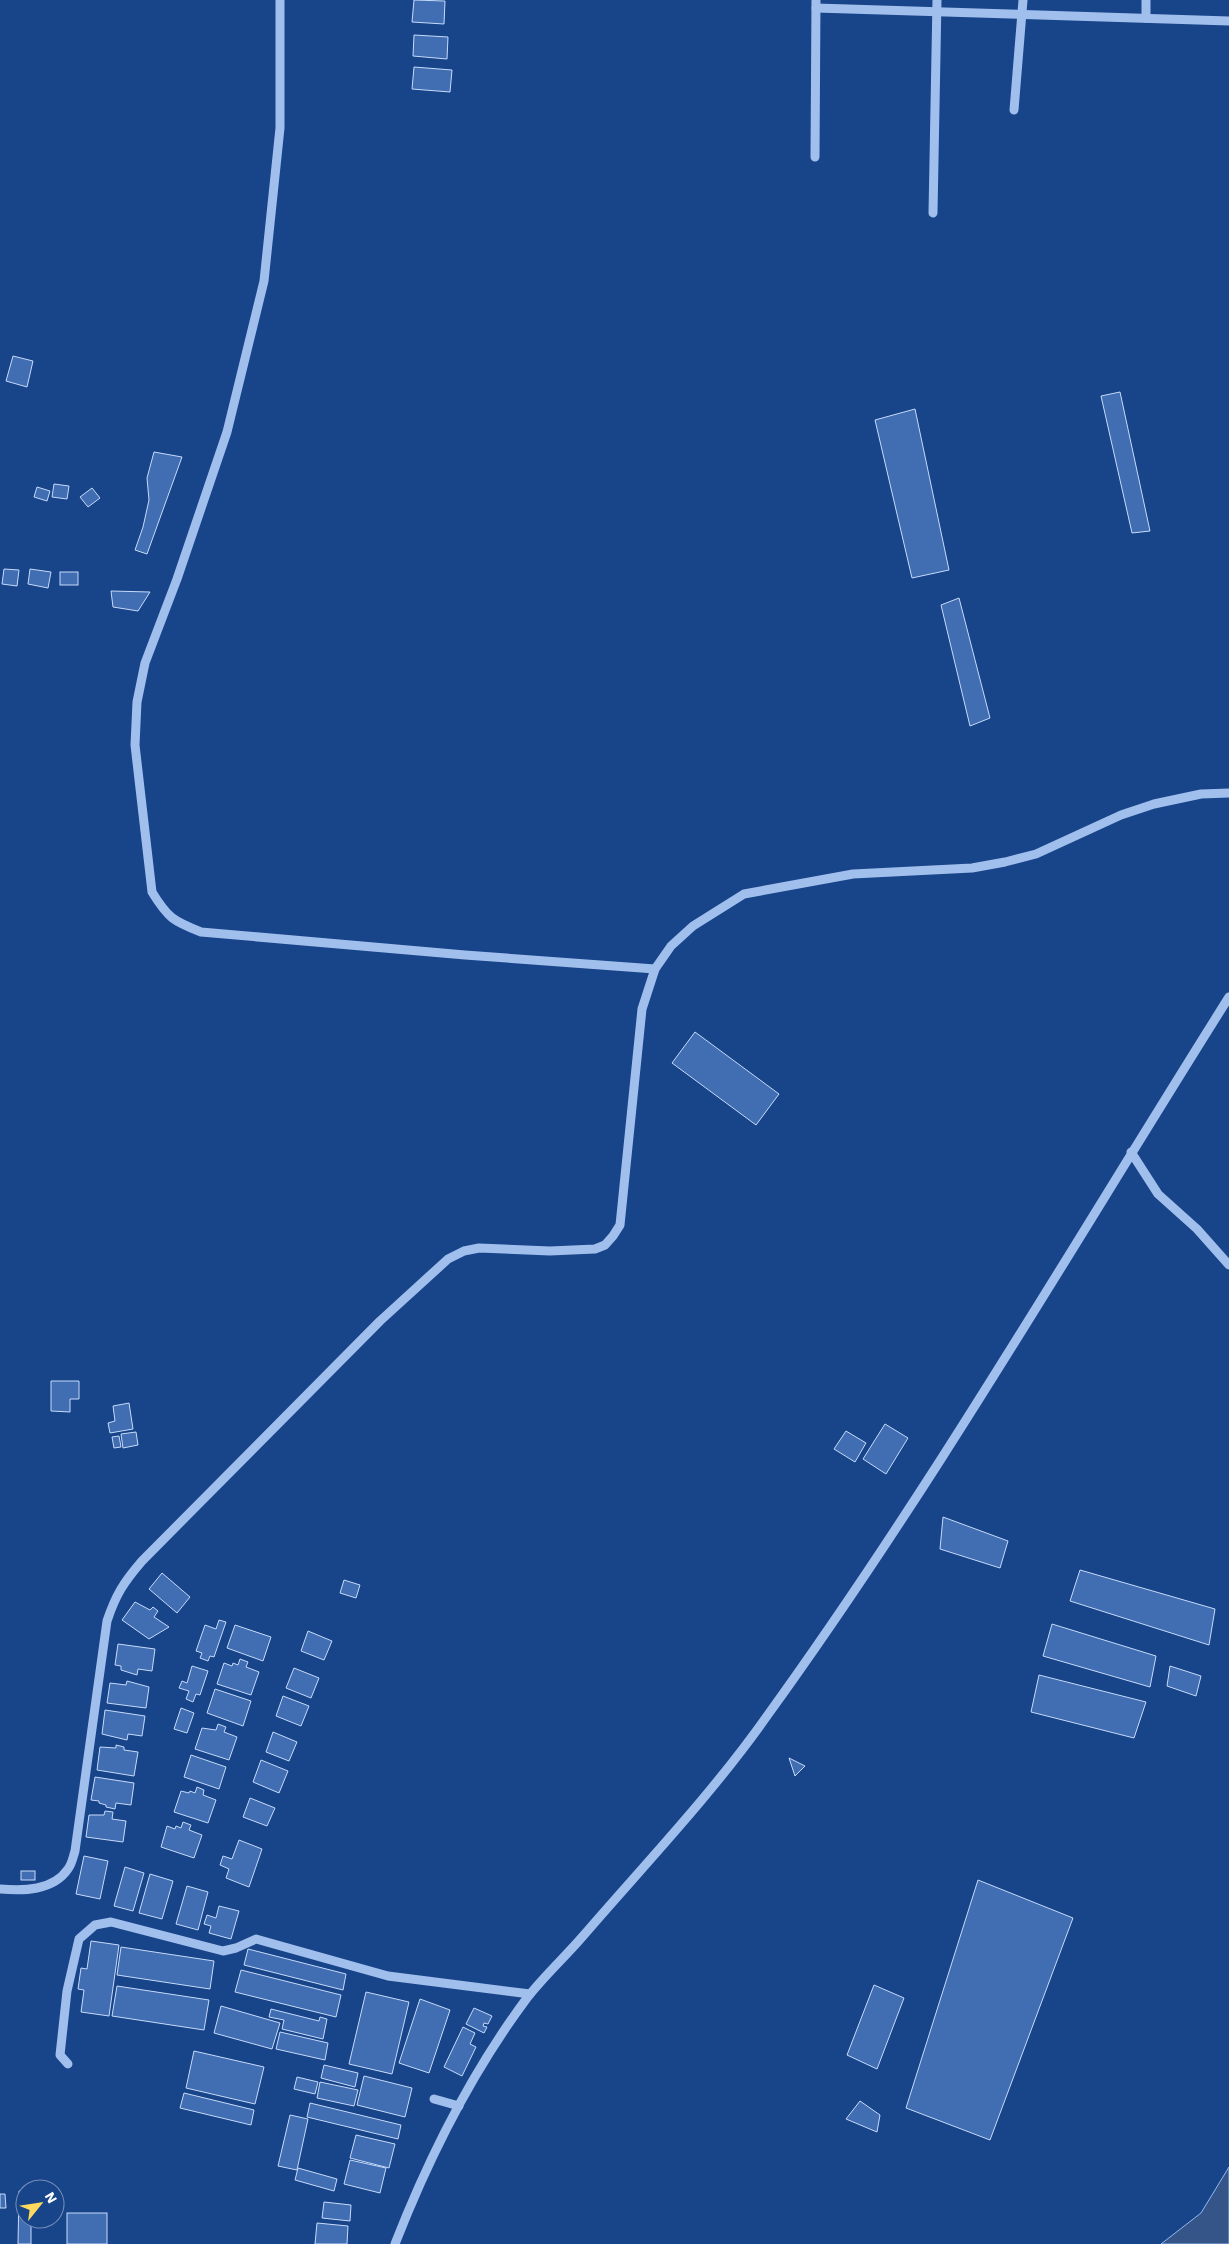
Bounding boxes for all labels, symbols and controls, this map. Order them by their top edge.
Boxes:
north arrow [15,2179,65,2229]
text: N [42,2189,61,2206]

